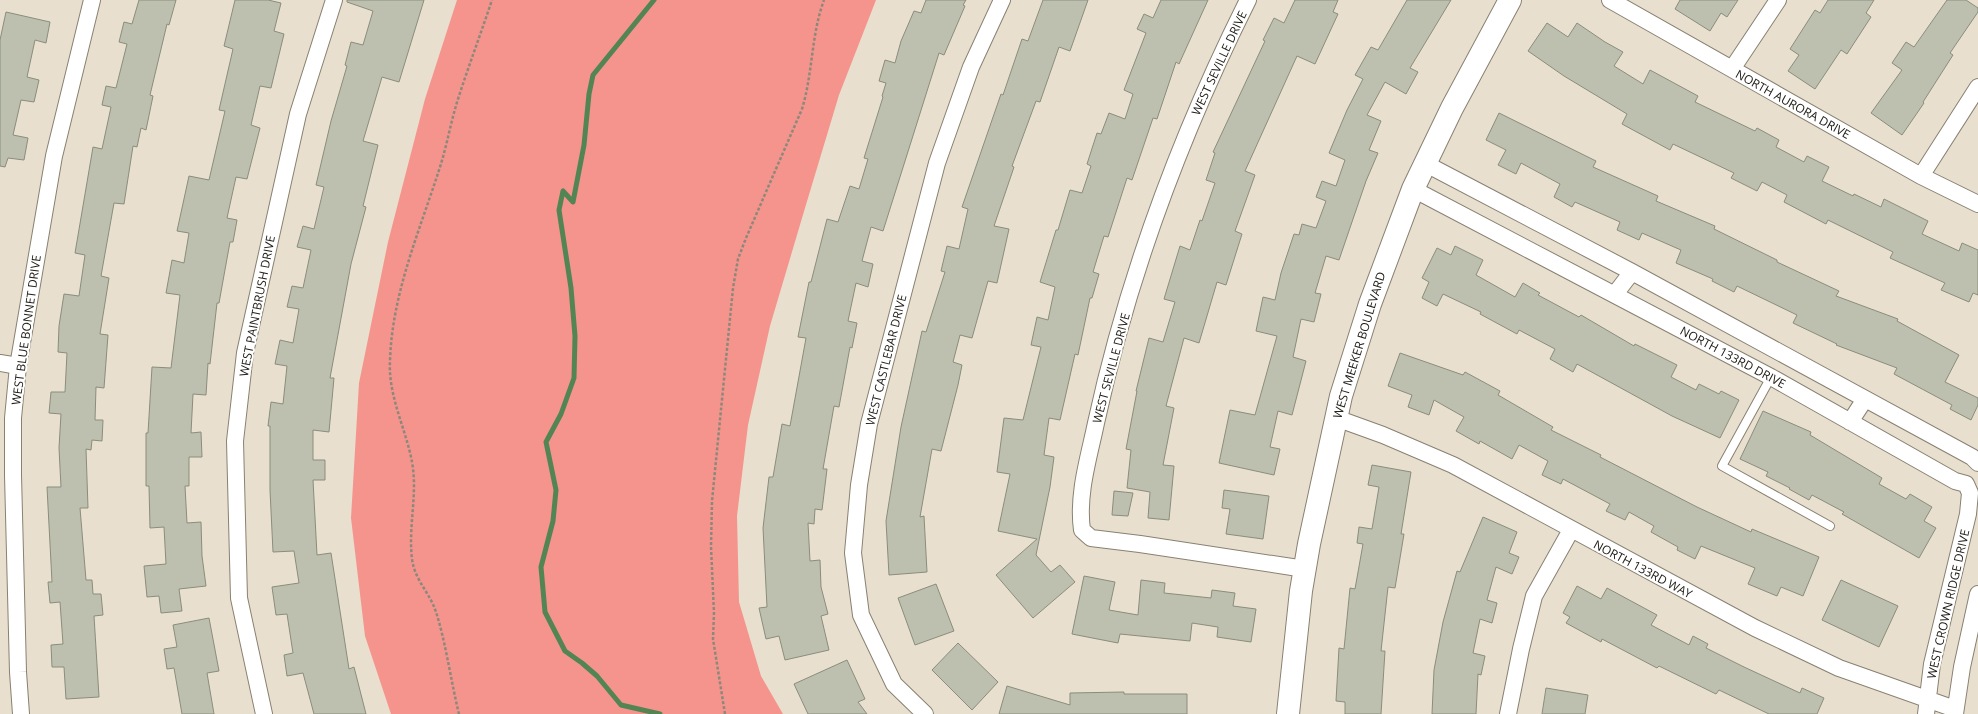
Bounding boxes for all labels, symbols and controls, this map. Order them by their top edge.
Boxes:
street label: WEST SEVILLE DRIVE [1187,8,1251,118]
street label: NORTH AURORA DRIVE [1733,65,1853,143]
street label: WEST PAINTBRUSH DRIVE [235,234,279,378]
street label: WEST BLUE BONNET DRIVE [7,254,45,406]
street label: WEST MEEKER BOULEVARD [1329,270,1389,420]
street label: WEST CASTLEBAR DRIVE [861,293,911,427]
street label: WEST SEVILLE DRIVE [1088,311,1134,425]
street label: NORTH 133RD DRIVE [1677,322,1789,392]
street label: WEST CROWN RIDGE DRIVE [1923,528,1973,680]
street label: NORTH 133RD WAY [1591,536,1696,602]

